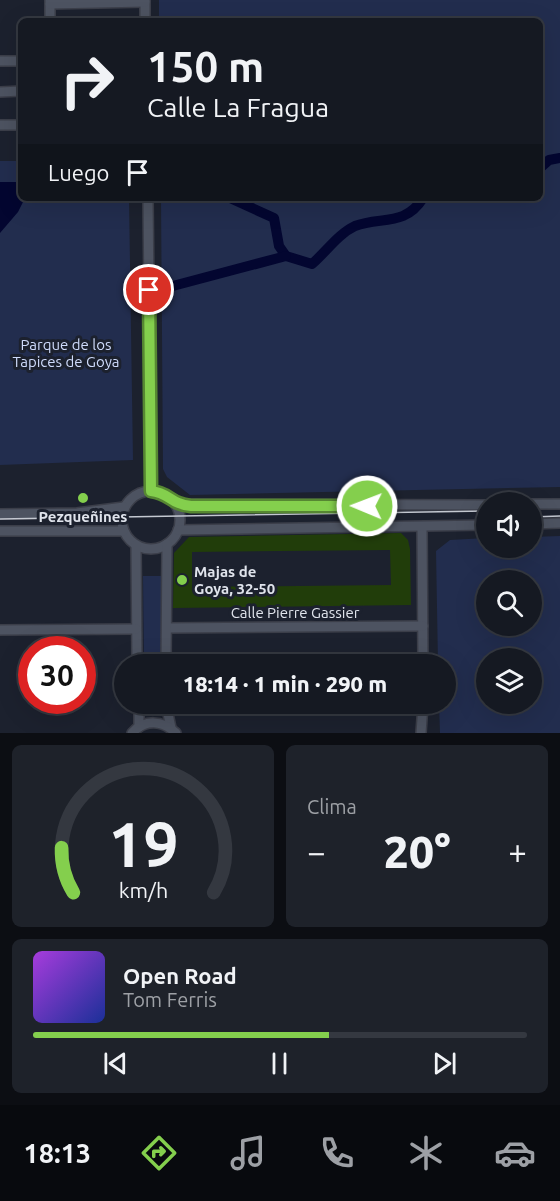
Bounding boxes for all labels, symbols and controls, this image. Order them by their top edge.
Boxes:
icon: right [48,42,126,120]
text: 150 m [147,43,264,90]
text: Calle La Fragua [147,92,329,122]
icon: arrive [121,156,154,189]
text: Luego [48,160,109,185]
pin [123,264,174,315]
icon: arrive [132,273,165,306]
park label: Parque de los Tapices de Goya [12,336,120,370]
position arrow [335,474,399,538]
marker: Pezqueñines [76,491,90,505]
map controls [476,492,542,714]
button: sound [476,492,542,558]
place label: Pezqueñines [39,508,127,525]
place label: Majas de Goya, 32-50 [194,563,275,597]
button: search [476,570,542,636]
marker: Majas de Goya, 32-50 [175,573,189,587]
street label: Calle Pierre Gassier [231,604,360,621]
speed limit sign: 30 [18,636,96,714]
button: layers [476,648,542,714]
text: 18:14 · 1 min · 290 m [183,671,387,696]
text: Clima [307,795,357,818]
text: 19 [108,809,178,879]
text: 20° [383,826,451,877]
text: − [307,833,326,870]
text: + [508,833,527,870]
text: km/h [118,878,168,902]
text: Open Road [123,963,237,988]
text: Tom Ferris [123,988,217,1011]
icon: previous [99,1047,132,1080]
icon: pause [263,1047,296,1080]
icon: next [428,1047,461,1080]
icon: directions [138,1132,180,1174]
icon: music [227,1132,269,1174]
icon: phone [316,1132,358,1174]
icon: climate [405,1132,447,1174]
icon: car [494,1132,536,1174]
text: 18:13 [24,1138,91,1168]

